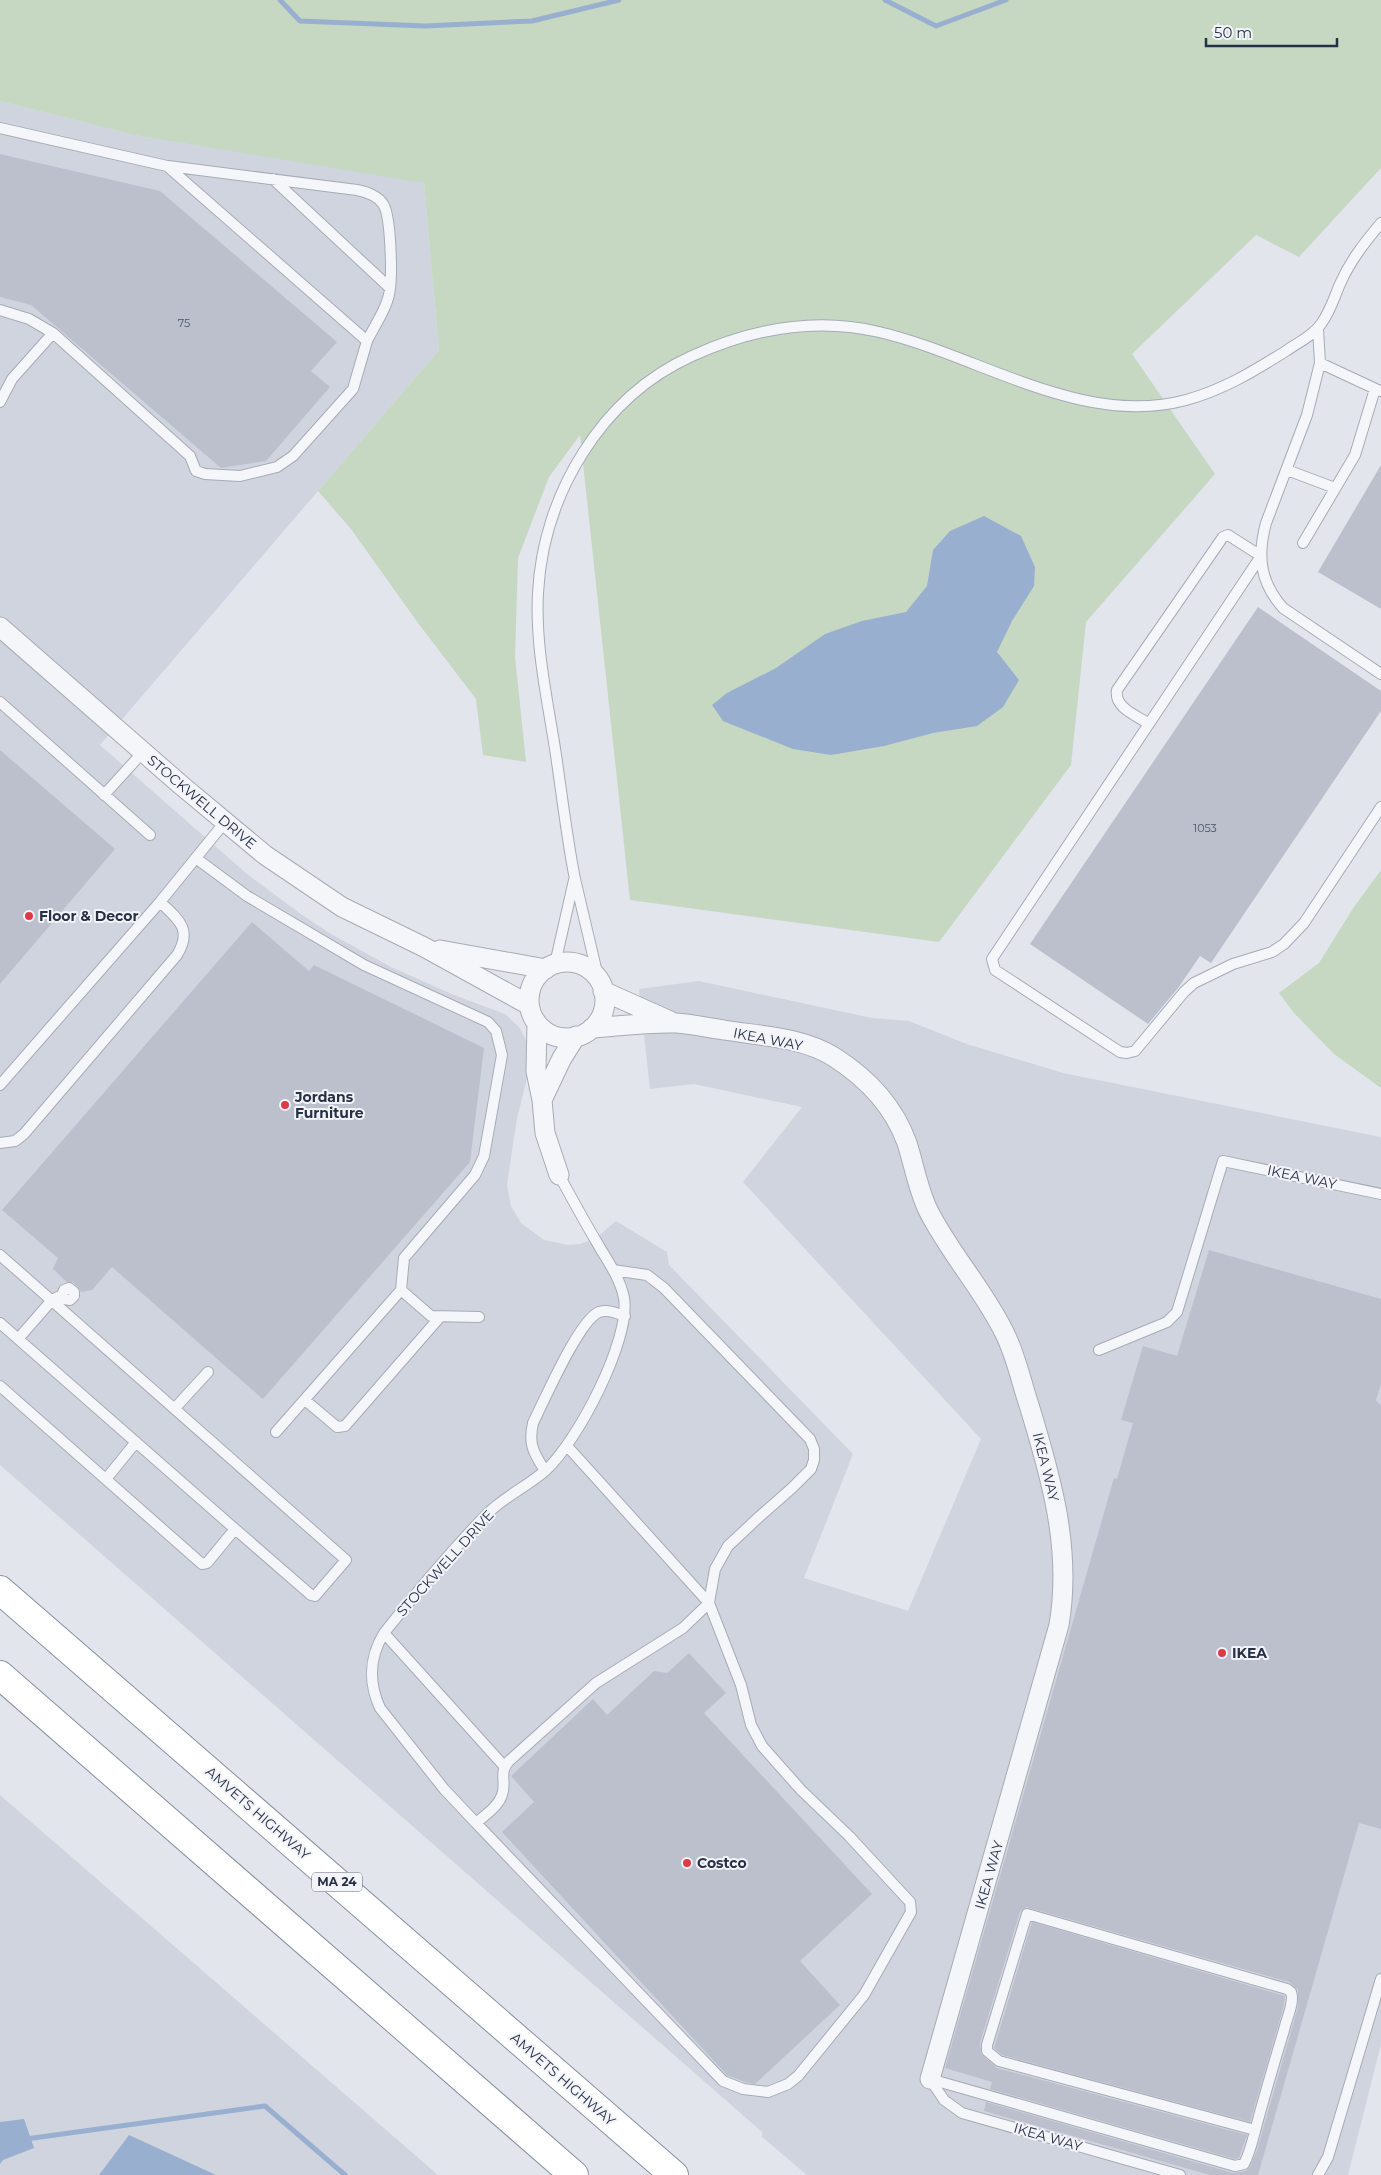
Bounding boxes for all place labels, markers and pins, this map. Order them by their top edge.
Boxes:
place label: Floor & Decor [39,907,138,925]
marker: Floor & Decor [23,910,35,922]
place label: Jordans Furniture [294,1088,364,1122]
marker: Jordans Furniture [279,1099,291,1111]
place label: IKEA [1232,1644,1267,1662]
marker: IKEA [1216,1647,1228,1659]
place label: Costco [697,1854,747,1872]
marker: Costco [681,1857,693,1869]

